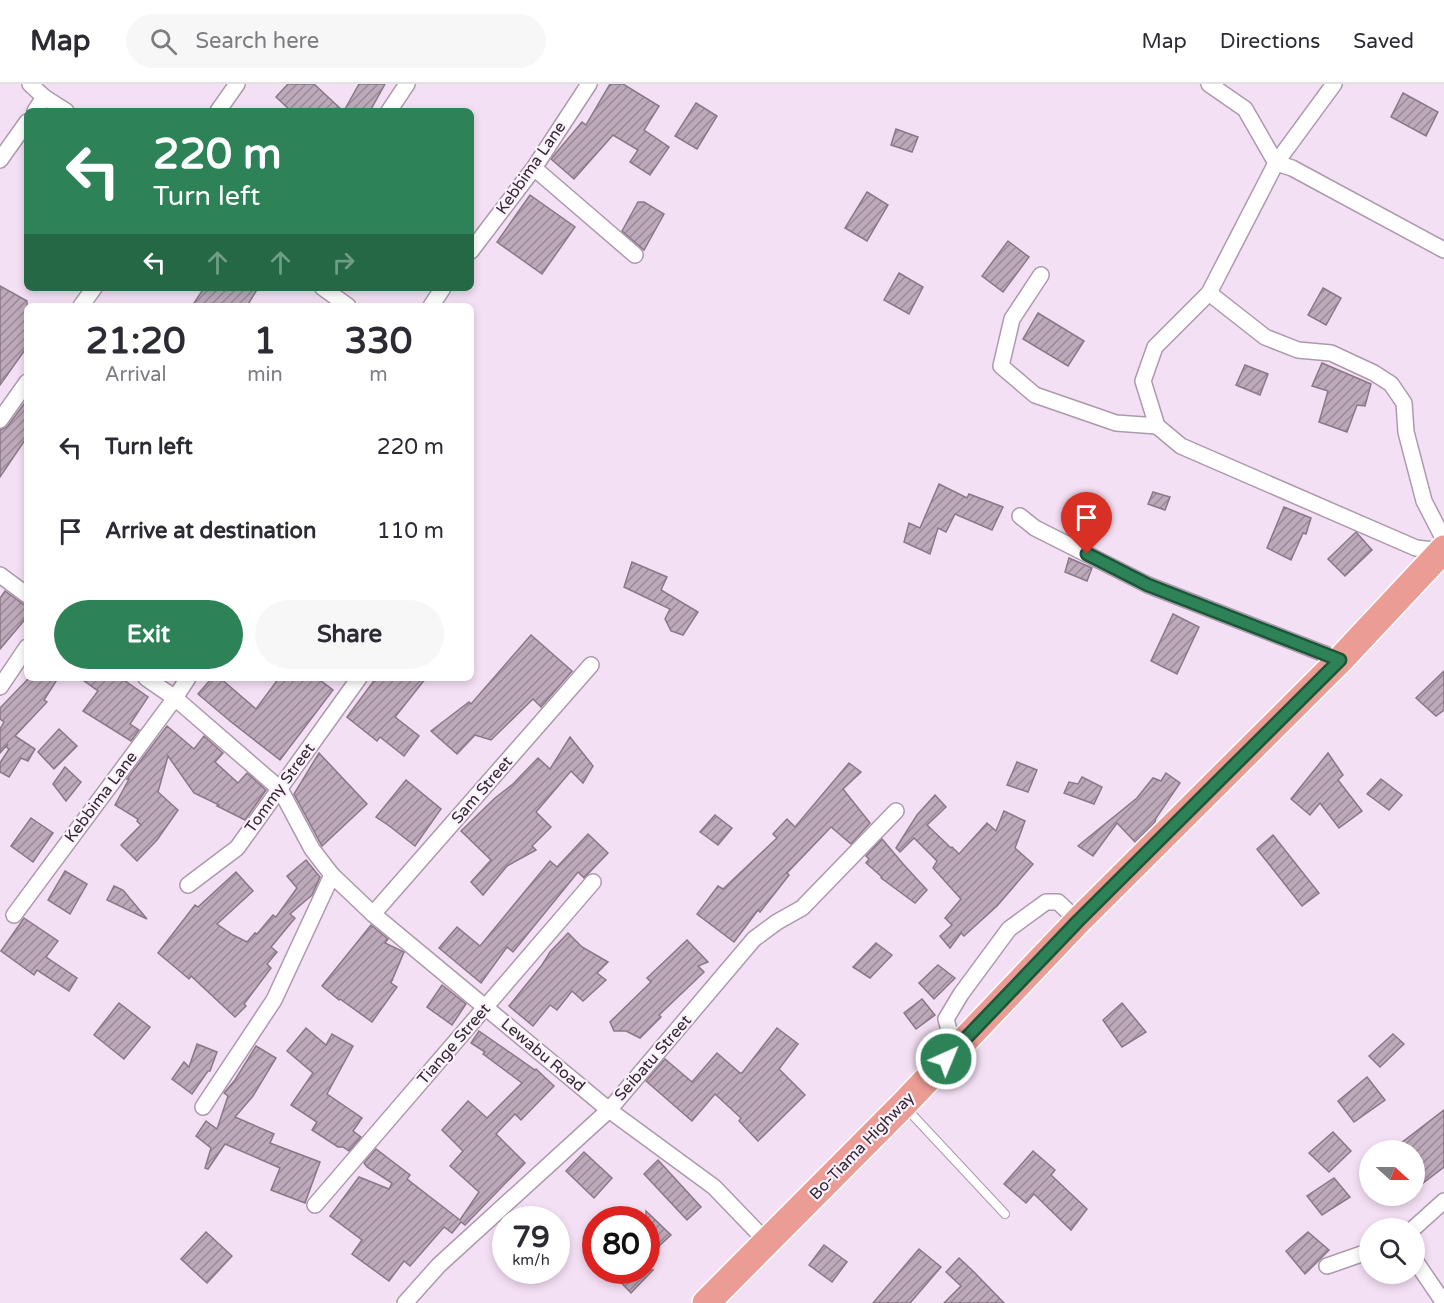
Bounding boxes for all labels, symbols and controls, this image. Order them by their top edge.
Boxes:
search box [126,14,546,68]
text: Map [30,24,90,58]
icon: search [147,25,180,58]
text: Search here [195,28,319,54]
text: Map [1141,29,1187,54]
text: Directions [1220,29,1320,54]
text: Saved [1353,29,1414,54]
street label: Kebbima Lane [492,118,570,218]
text: 220 m [153,129,282,180]
icon: left [54,132,132,210]
text: Turn left [153,180,260,213]
icon: left [138,246,171,279]
icon: ahead [201,246,234,279]
icon: ahead [264,246,297,279]
icon: right [327,246,360,279]
text: 21:20 [86,320,186,363]
text: 1 [254,320,276,363]
text: 330 [344,320,412,363]
text: Arrival [105,363,167,387]
text: min [247,363,283,387]
text: m [369,363,388,387]
icon: left [54,431,87,464]
text: Turn left [105,434,193,460]
text: 220 m [377,434,444,460]
pin [1061,492,1112,554]
icon: arrive [1070,501,1103,534]
icon: arrive [54,515,87,548]
text: Arrive at destination [105,518,316,544]
text: 110 m [377,518,444,544]
button: Exit [54,600,243,669]
button: Share [255,600,444,669]
street label: Tommy Street [241,739,319,837]
street label: Kebbima Lane [60,748,142,846]
street label: Sam Street [447,752,517,828]
street label: Tiange Street [413,999,495,1089]
street label: Seibatu Street [610,1011,696,1105]
street label: Lewabu Road [497,1014,589,1096]
position arrow [914,1027,978,1091]
street label: Bo-Tiama Highway [805,1088,919,1204]
north arrow [1359,1140,1425,1206]
map controls [1359,1140,1425,1284]
speed limit sign: 80 [582,1206,660,1284]
button: search [1359,1218,1425,1284]
text: 79 [512,1219,550,1256]
text: km/h [512,1251,550,1269]

